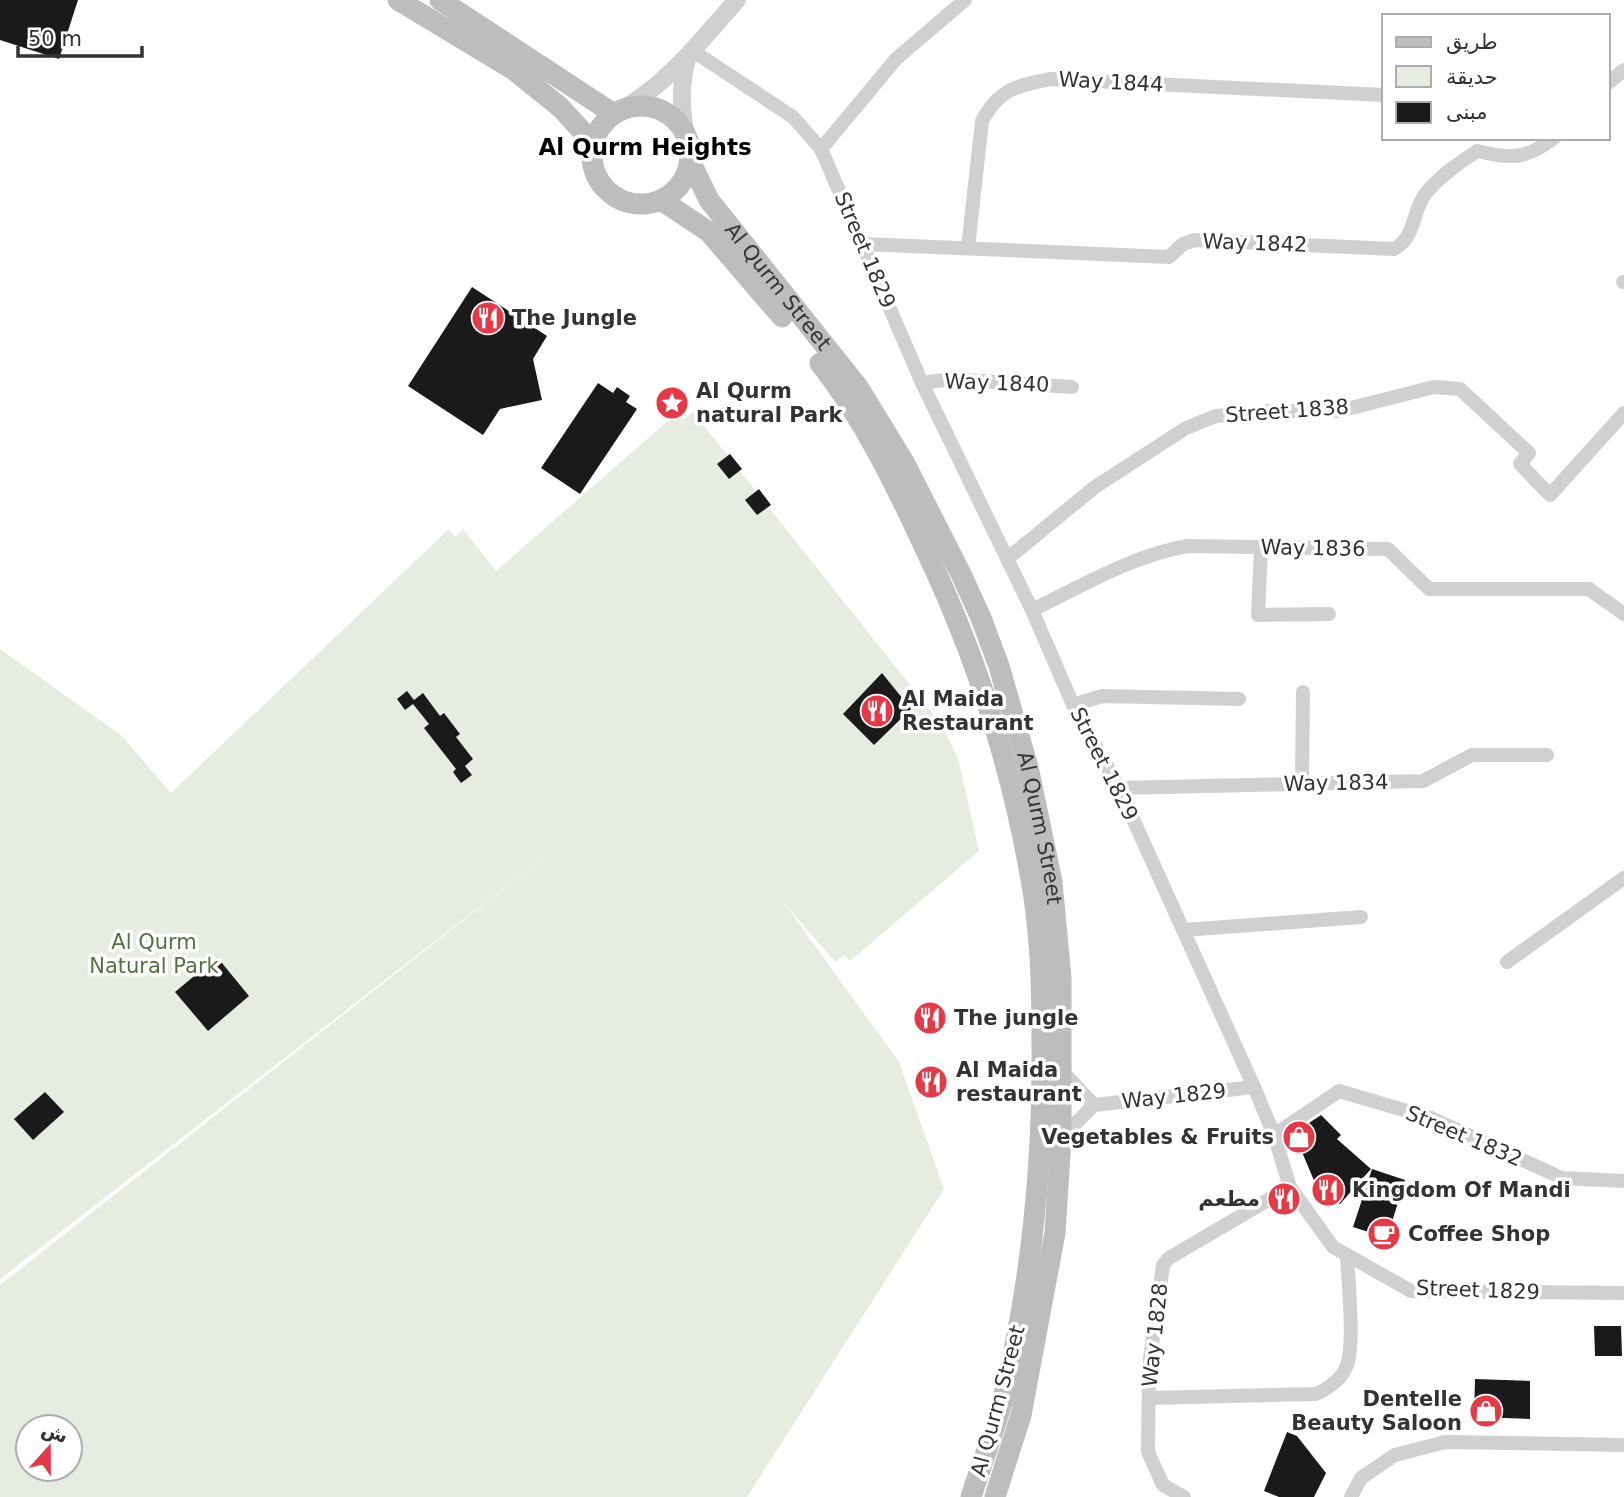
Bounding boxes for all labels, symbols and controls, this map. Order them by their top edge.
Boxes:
scale bar [18,14,142,58]
legend [1382,14,1610,140]
text: 50 m [28,27,82,51]
text: طريق [1446,30,1498,54]
text: حديقة [1446,65,1498,89]
street label: Way 1844 [1058,67,1164,97]
text: مبنى [1446,100,1487,124]
district label: Al Qurm Heights [538,134,752,160]
street label: Street 1829 [830,188,900,312]
street label: Al Qurm Street [720,218,836,355]
street label: Way 1842 [1202,229,1308,257]
restaurant icon: The Jungle [469,299,507,337]
place label: The Jungle [512,306,637,330]
street label: Way 1840 [944,369,1050,397]
place label: Al Qurm natural Park [696,379,844,427]
place icon: Al Qurm natural Park [653,384,691,422]
street label: Street 1838 [1224,395,1350,427]
street label: Way 1836 [1260,535,1366,561]
place label: Al Maida Restaurant [902,687,1034,735]
restaurant icon: Al Maida Restaurant [858,692,896,730]
street label: Street 1829 [1065,703,1143,825]
street label: Al Qurm Street [1012,748,1066,906]
street label: Way 1834 [1283,770,1389,796]
park label: Al Qurm Natural Park [89,930,220,978]
restaurant icon: The jungle [911,999,949,1037]
place label: The jungle [954,1006,1078,1030]
place label: Al Maida restaurant [956,1058,1082,1106]
restaurant icon: Al Maida restaurant [912,1063,950,1101]
street label: Way 1829 [1121,1079,1227,1113]
street label: Street 1832 [1402,1101,1526,1171]
shop icon: Vegetables & Fruits [1280,1118,1318,1156]
place label: Vegetables & Fruits [1041,1125,1274,1149]
restaurant icon: Kingdom Of Mandi [1309,1171,1347,1209]
place label: Kingdom Of Mandi [1352,1178,1571,1202]
restaurant icon: مطعم [1265,1180,1303,1218]
place label: مطعم [1198,1187,1260,1211]
cafe icon: Coffee Shop [1365,1215,1403,1253]
place label: Coffee Shop [1408,1222,1550,1246]
street label: Street 1829 [1416,1276,1540,1304]
street label: Way 1828 [1138,1282,1172,1388]
street label: Al Qurm Street [966,1323,1030,1479]
place label: Dentelle Beauty Saloon [1291,1387,1462,1435]
shop icon: Dentelle Beauty Saloon [1467,1392,1505,1430]
north arrow [14,1413,84,1483]
text: ش [39,1417,71,1448]

